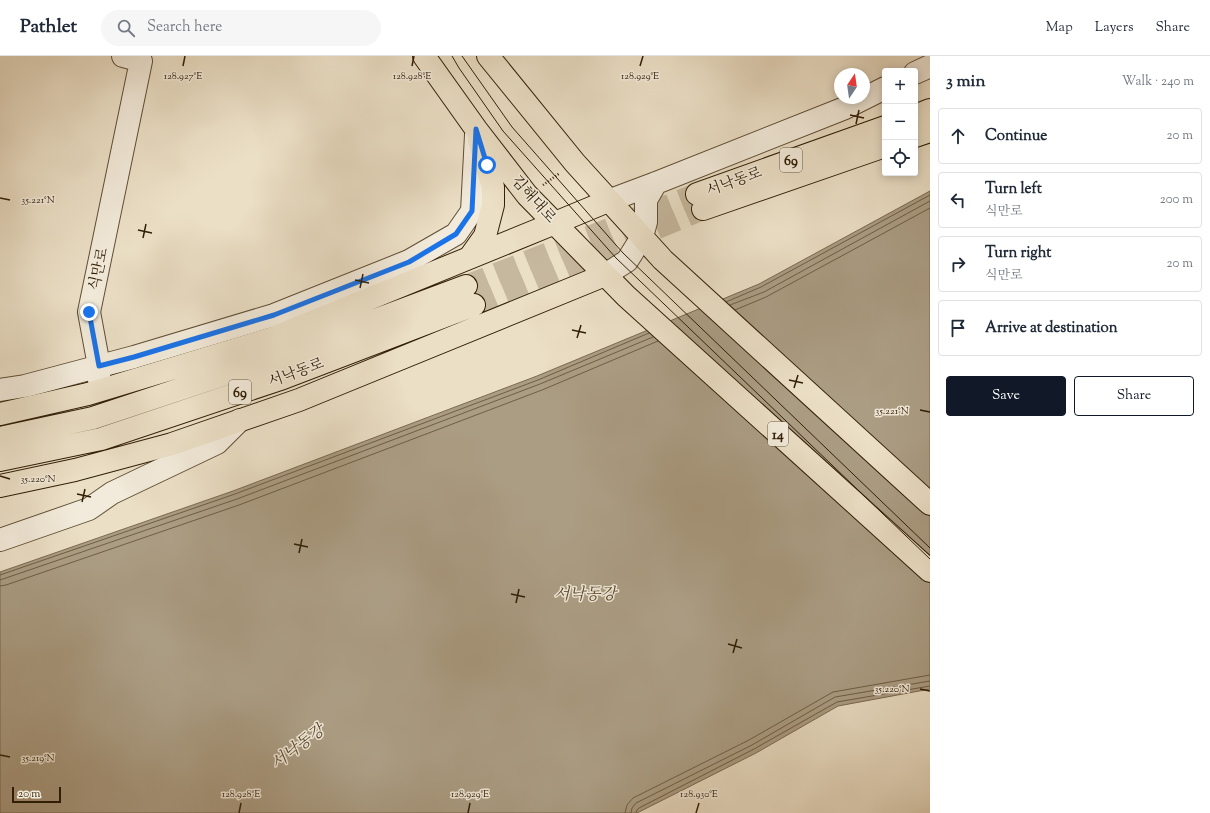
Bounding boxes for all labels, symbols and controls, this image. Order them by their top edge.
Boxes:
search box [101,10,381,46]
text: Pathlet [20,14,77,41]
icon: search [115,17,137,39]
text: Search here [147,17,222,38]
text: Map [1046,18,1073,38]
text: Layers [1095,18,1133,38]
text: Share [1155,18,1190,38]
north arrow [834,68,870,104]
map controls [882,68,918,176]
button: + [882,68,918,104]
text: 128.927°E [164,69,202,84]
text: 128.928°E [393,69,431,84]
text: 128.929°E [621,69,659,84]
text: 3 min [946,70,985,94]
text: Walk · 240 m [1122,73,1194,91]
button: − [882,104,918,140]
icon: ahead [947,125,969,147]
text: Continue [985,126,1047,147]
text: 20 m [1167,127,1193,145]
button: locate [882,140,918,176]
road number: 69 [780,148,802,172]
route start [478,156,496,174]
street label: 서낙동로 [704,162,766,202]
street label: 김해대로 [506,171,560,229]
text: Turn left [985,179,1042,200]
icon: left [947,189,969,211]
text: 200 m [1160,191,1193,209]
text: 35.221°N [21,193,55,208]
text: 식만로 [985,203,1023,221]
text: Turn right [985,243,1051,264]
street label: 식만로 [85,245,114,293]
icon: right [947,253,969,275]
text: 20 m [1167,255,1193,273]
text: 식만로 [985,267,1023,285]
route end [80,303,98,321]
icon: arrive [947,317,969,339]
text: Arrive at destination [985,318,1118,339]
street label: 서낙동로 [266,353,328,393]
button: Save [946,376,1066,416]
button: Share [1074,376,1194,416]
road number: 69 [229,380,251,404]
text: 35.221°N [875,404,909,419]
road number: 14 [768,422,788,446]
text: 35.220°N [21,472,56,487]
water label: 서낙동강 [554,584,618,607]
text: 35.220°N [875,682,910,697]
water label: 서낙동강 [267,719,332,776]
text: 35.219°N [21,751,55,766]
scale bar [12,785,61,804]
text: 20 m [18,786,40,802]
text: 128.928°E [222,787,260,802]
text: 128.929°E [451,787,489,802]
text: 128.930°E [680,787,718,802]

